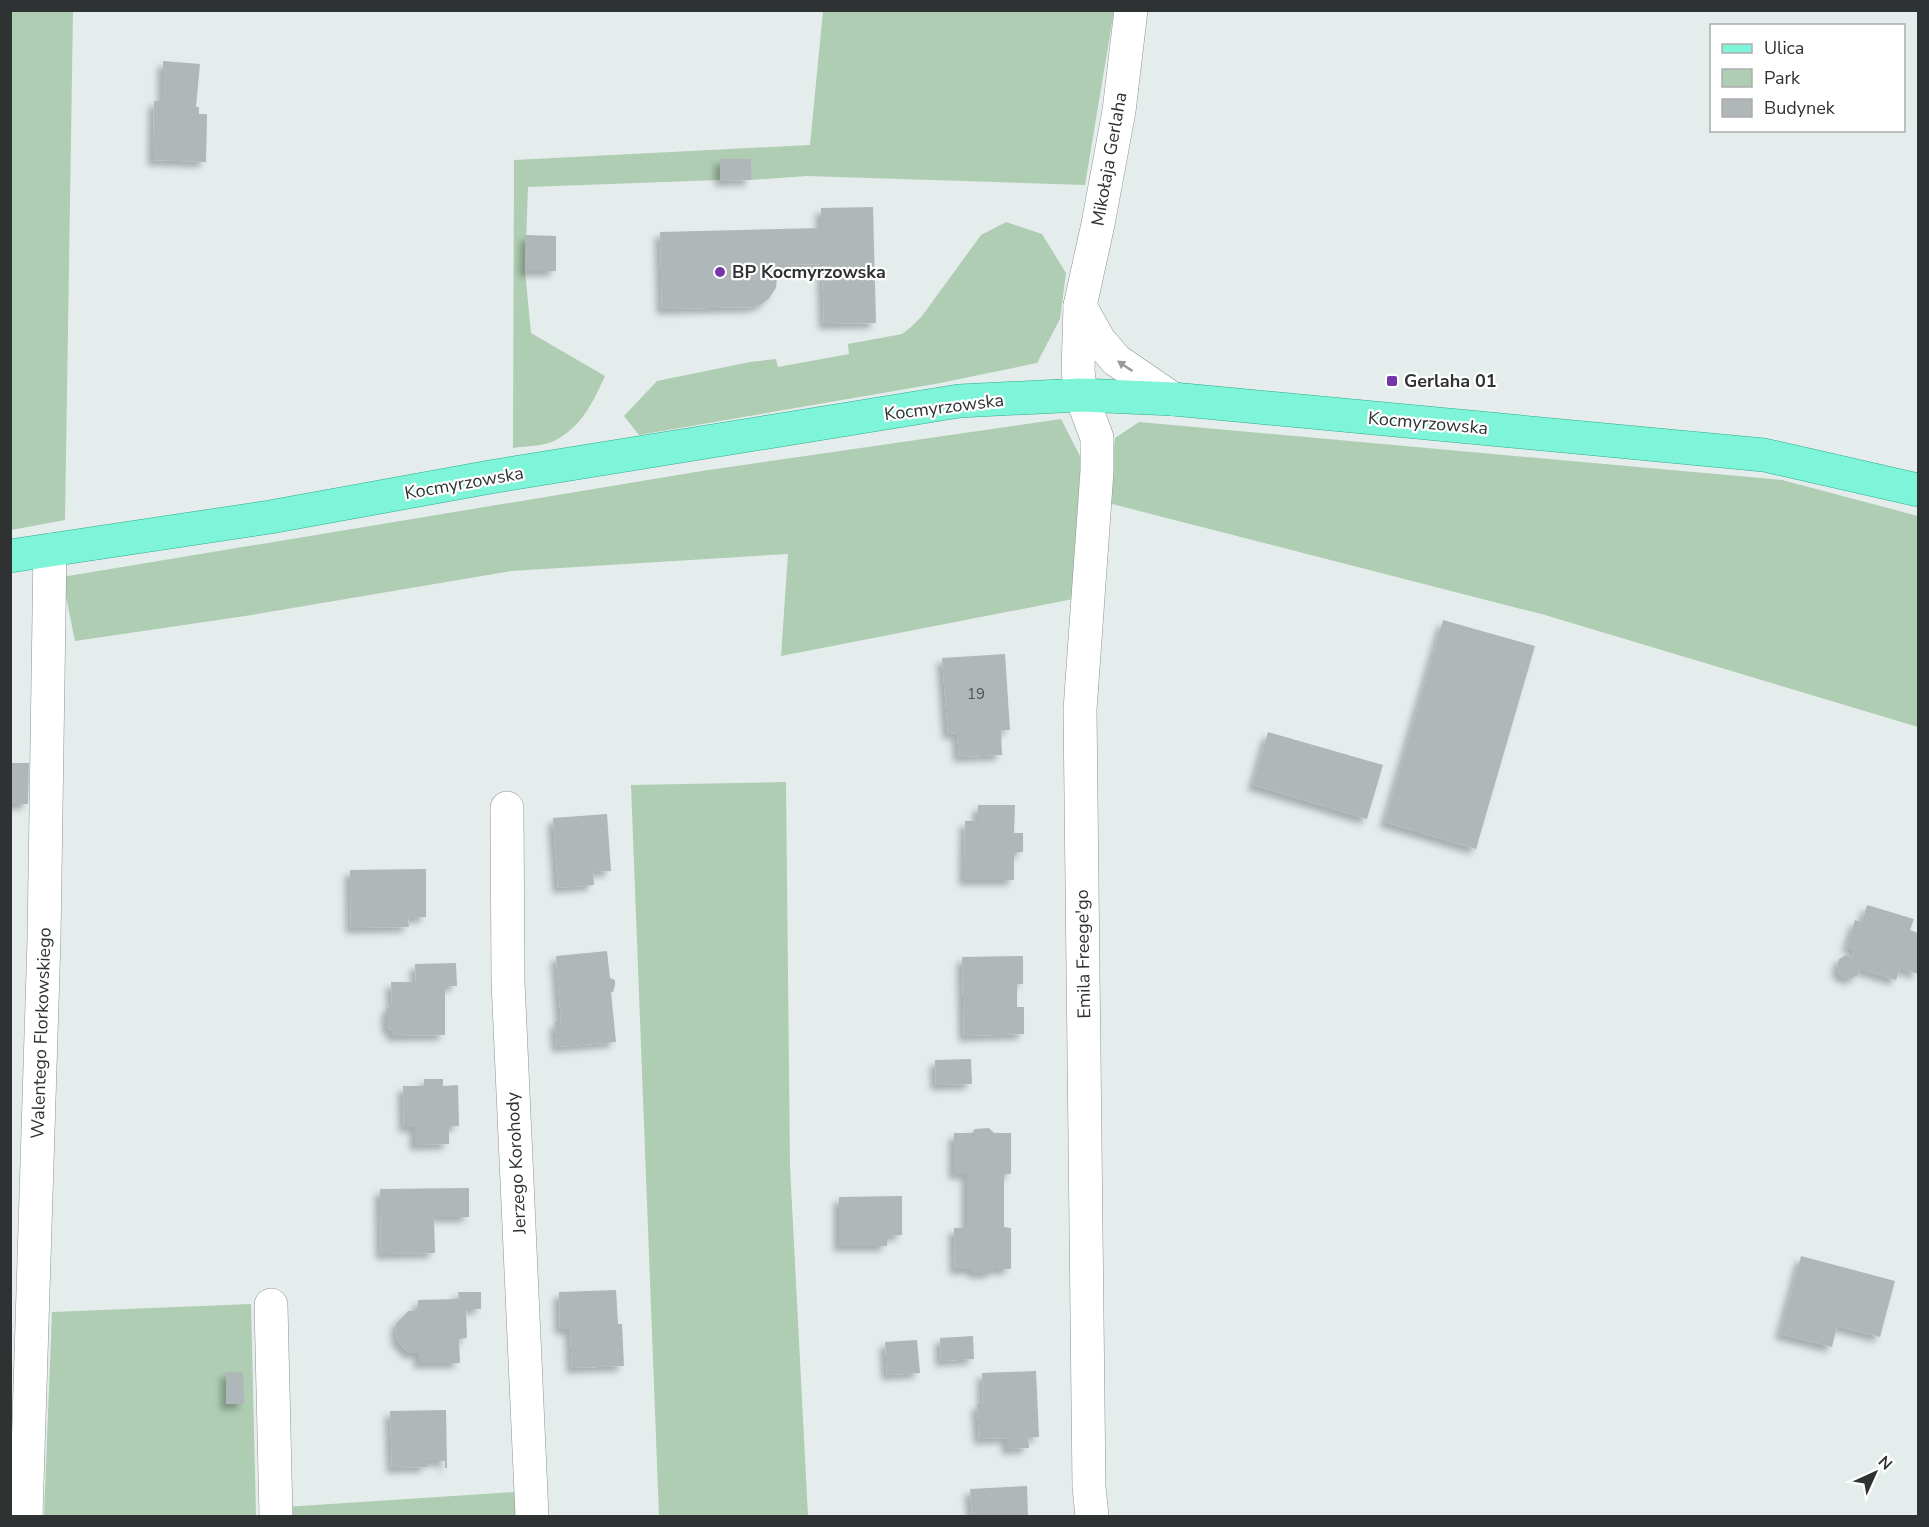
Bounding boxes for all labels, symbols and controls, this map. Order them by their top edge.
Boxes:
legend [1710,24,1905,132]
text: Ulica [1764,36,1804,60]
text: Park [1764,66,1801,90]
street label: Mikołaja Gerlaha [1085,90,1133,228]
text: Budynek [1764,96,1836,120]
place label: BP Kocmyrzowska [732,260,886,284]
marker: BP Kocmyrzowska [713,265,727,279]
one-way arrow [1117,360,1133,372]
place label: Gerlaha 01 [1404,369,1496,393]
marker: Gerlaha 01 [1385,374,1399,388]
street label: Kocmyrzowska [883,388,1005,426]
street label: Kocmyrzowska [1367,406,1489,440]
street label: Kocmyrzowska [403,461,525,505]
house number: 19 [967,684,985,704]
street label: Emila Freege'go [1070,889,1096,1019]
street label: Walentego Florkowskiego [25,927,57,1139]
street label: Jerzego Korohody [500,1091,532,1236]
north arrow [1845,1443,1905,1503]
text: N [1873,1451,1897,1475]

